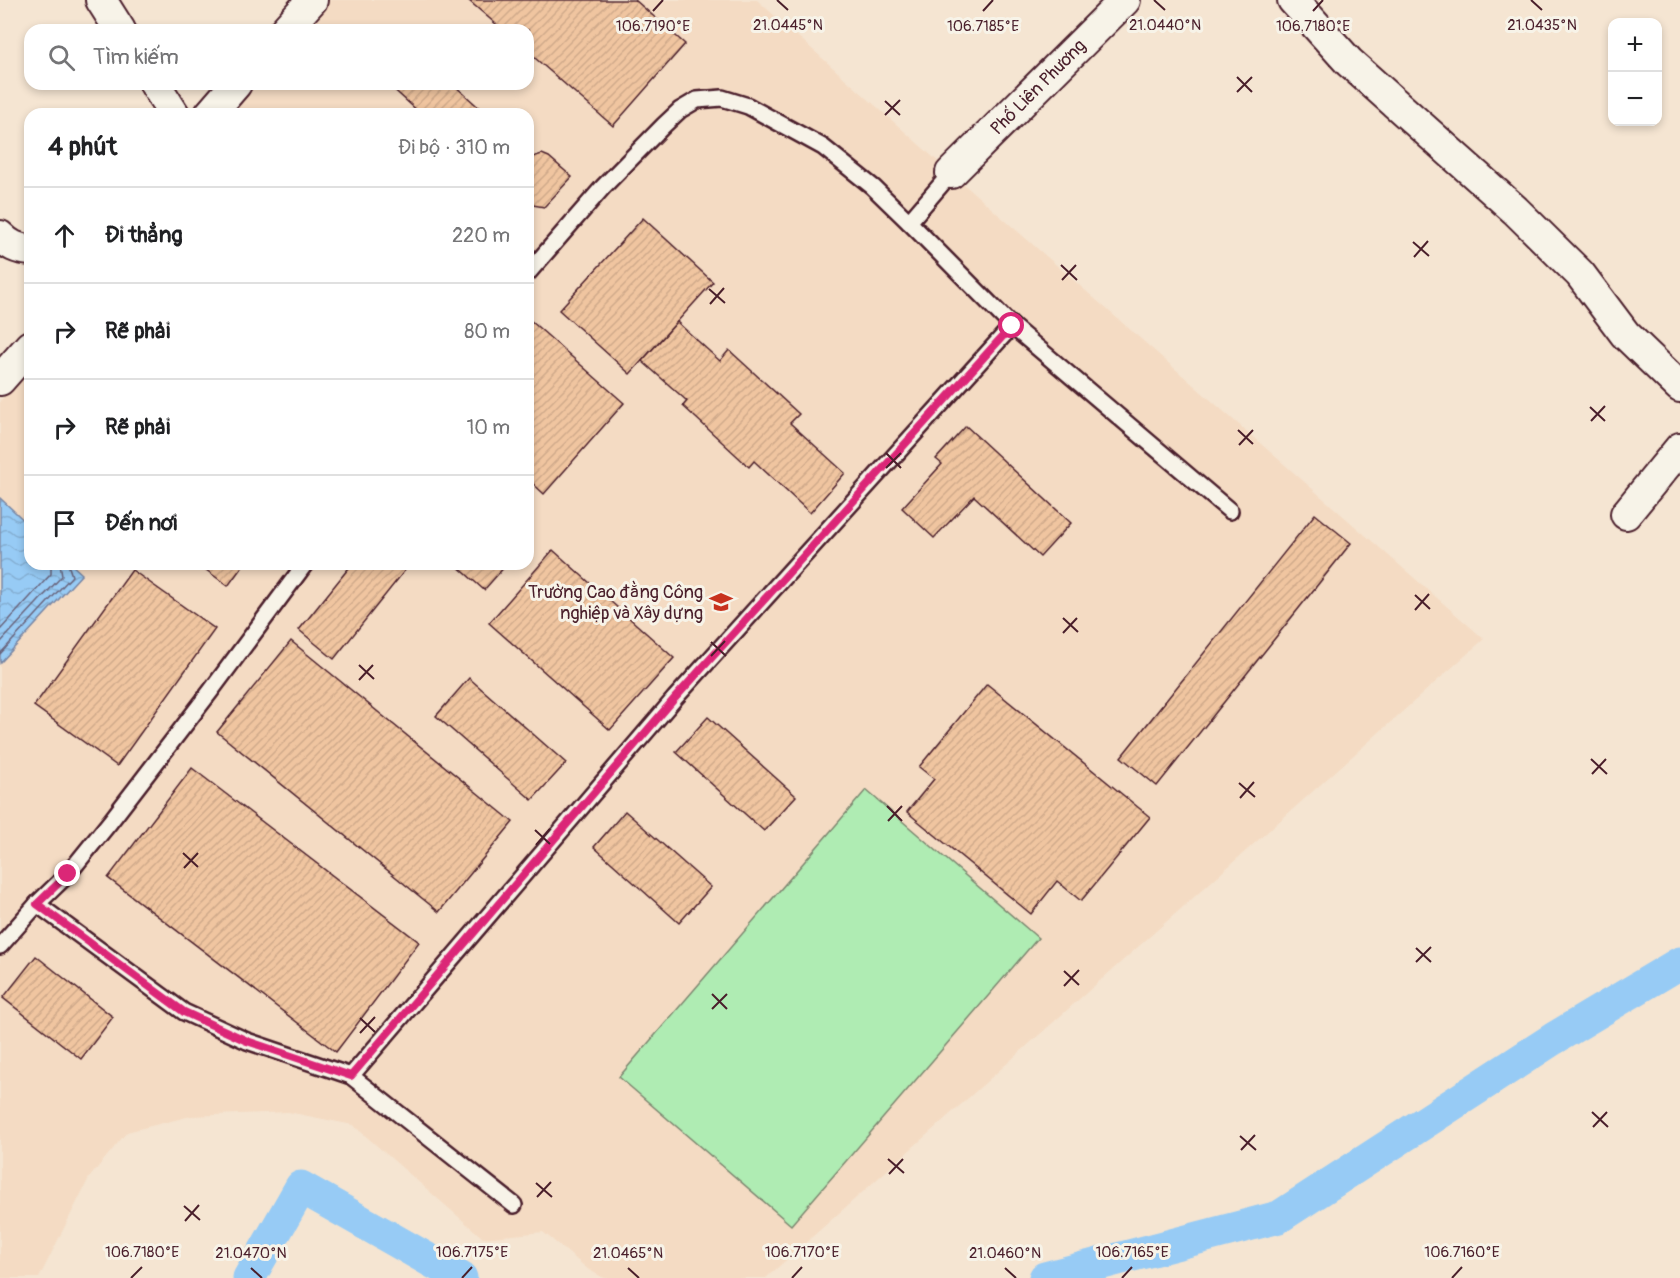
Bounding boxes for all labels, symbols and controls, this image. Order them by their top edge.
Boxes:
text: 21.0445°N [753,16,823,35]
text: 21.0440°N [1129,16,1201,35]
text: 21.0435°N [1507,16,1577,35]
text: 106.7190°E [616,17,690,36]
text: 106.7185°E [947,17,1019,36]
text: 106.7180°E [1276,17,1350,36]
map controls [1608,18,1662,126]
button: + [1608,18,1662,72]
search box [24,24,534,90]
street label: Phố Liên Phương [986,35,1091,140]
icon: search [45,41,78,74]
text: Tìm kiếm [93,43,179,71]
button: − [1608,72,1662,126]
text: 4 phút [48,131,117,163]
text: Đi bộ · 310 m [398,135,510,160]
icon: ahead [48,219,81,252]
text: Đi thẳng [105,221,183,249]
text: 220 m [452,223,510,248]
route start [998,312,1024,338]
icon: right [48,315,81,348]
text: Rẽ phải [105,317,170,345]
text: 80 m [464,319,510,344]
icon: right [48,411,81,444]
text: Rẽ phải [105,413,170,441]
text: 10 m [466,415,510,440]
icon: arrive [48,507,81,540]
text: Đến nơi [105,509,177,537]
place label: Trường Cao đằng Công nghiệp và Xây dựng [528,580,703,625]
school or university icon: Trường Cao đằng Công nghiệp và Xây dựng [708,589,734,615]
route end [54,860,80,886]
text: 106.7180°E [105,1243,179,1262]
text: 106.7175°E [436,1243,508,1262]
text: 106.7170°E [765,1243,839,1262]
text: 106.7165°E [1095,1243,1169,1262]
text: 106.7160°E [1424,1243,1500,1262]
text: 21.0470°N [215,1244,287,1263]
text: 21.0465°N [593,1244,663,1263]
text: 21.0460°N [969,1244,1041,1263]

